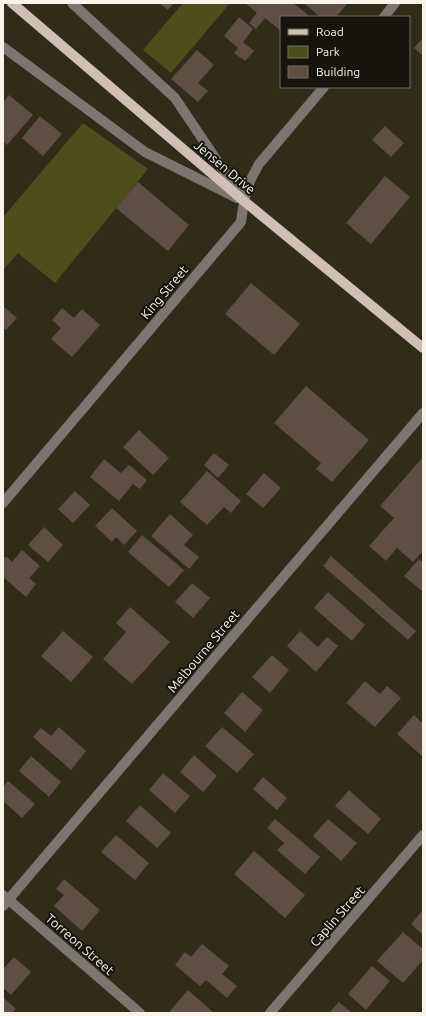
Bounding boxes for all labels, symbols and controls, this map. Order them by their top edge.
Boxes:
legend [280,16,410,88]
text: Road [316,25,344,38]
text: Park [316,45,340,58]
text: Building [316,65,360,78]
street label: Jensen Drive [192,138,258,196]
street label: King Street [138,262,190,322]
street label: Melbourne Street [164,607,242,695]
street label: Caplin Street [307,883,367,949]
street label: Torreon Street [43,911,117,977]

